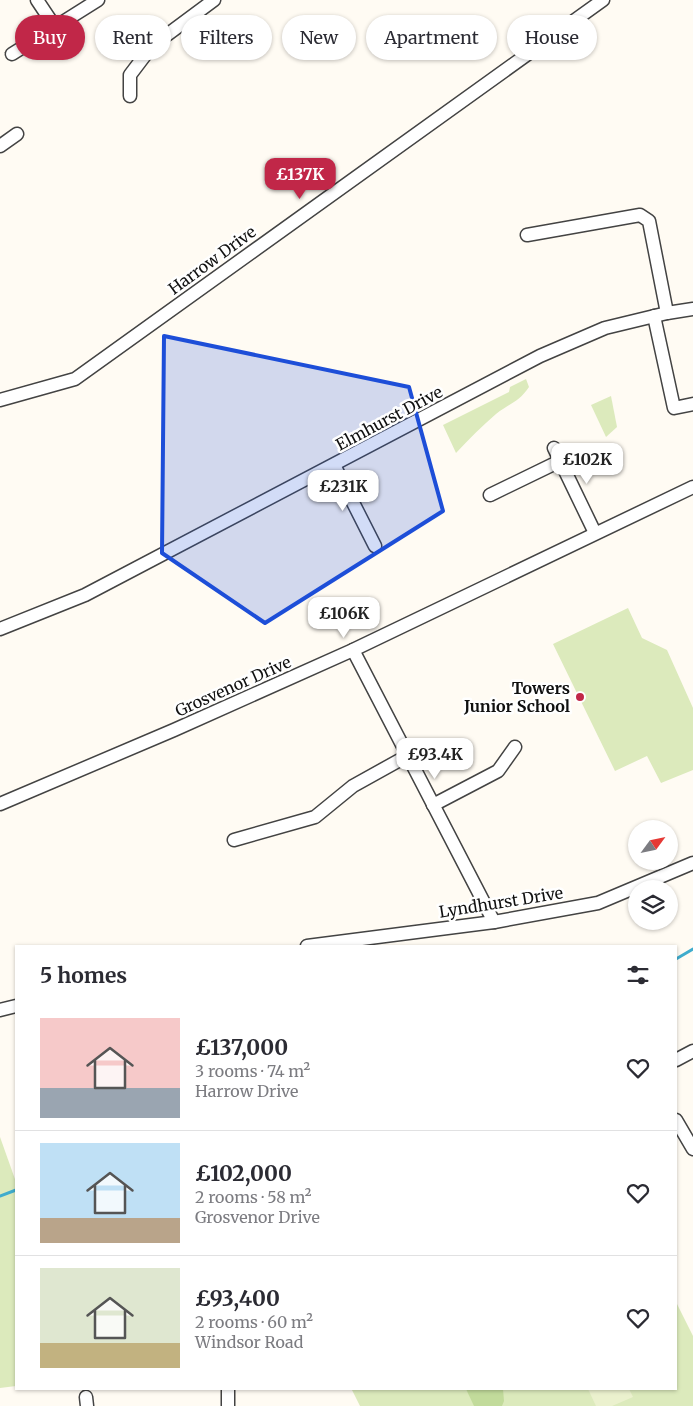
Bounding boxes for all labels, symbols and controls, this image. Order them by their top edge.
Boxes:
chip: Buy [15,15,85,60]
chip: Rent [95,15,171,60]
chip: Filters [181,15,272,60]
chip: New [282,15,356,60]
chip: Apartment [366,15,497,60]
chip: House [507,15,597,60]
pin: £137K [265,158,335,200]
text: £137K [276,164,324,184]
street label: Harrow Drive [164,222,260,298]
street label: Elmhurst Drive [332,382,446,454]
pin: £102K [552,442,622,485]
text: £102K [562,449,612,469]
pin: £231K [308,470,378,512]
text: £231K [319,476,367,496]
pin: £106K [309,596,379,639]
text: £106K [319,603,369,623]
street label: Grosvenor Drive [172,651,294,721]
place label: Towers Junior School [463,678,570,716]
marker: Towers Junior School [574,691,586,703]
pin: £93.4K [394,738,476,780]
text: £93.4K [407,744,463,764]
north arrow [628,820,678,870]
map controls [628,820,678,930]
button: layers [628,880,678,930]
street label: Lyndhurst Drive [438,882,564,922]
icon: filters [624,961,652,989]
text: 5 homes [40,962,127,989]
text: £137,000 [195,1034,288,1061]
icon: home [80,1038,140,1098]
icon: heart [624,1054,652,1082]
text: 3 rooms · 74 m² [195,1061,310,1081]
text: Harrow Drive [195,1081,298,1101]
text: £102,000 [195,1160,292,1187]
icon: home [80,1163,140,1223]
icon: heart [624,1179,652,1207]
text: 2 rooms · 58 m² [195,1187,312,1207]
text: Grosvenor Drive [195,1207,320,1227]
text: £93,400 [195,1285,280,1312]
icon: home [80,1288,140,1348]
icon: heart [624,1304,652,1332]
text: 2 rooms · 60 m² [195,1312,313,1332]
text: Windsor Road [195,1332,303,1352]

